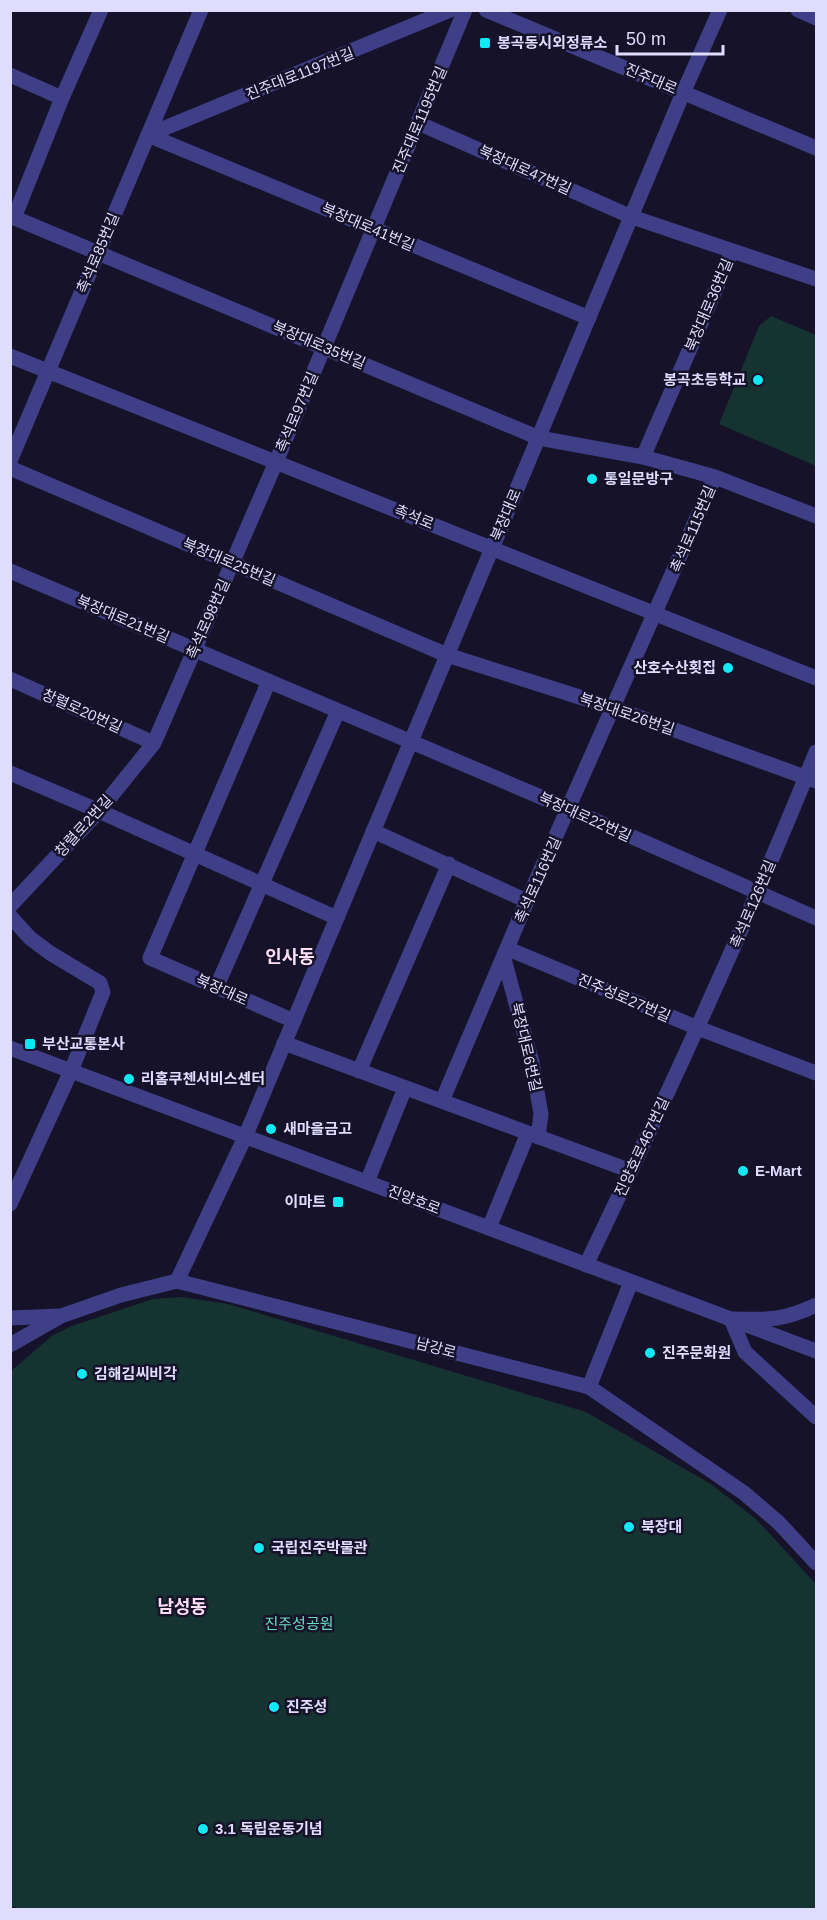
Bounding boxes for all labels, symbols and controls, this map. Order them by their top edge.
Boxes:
scale bar [617,18,724,56]
text: 50 m [626,29,666,49]
place label: 봉곡동시외정류소 [497,34,608,51]
marker: 봉곡동시외정류소 [478,36,492,50]
street label: 진주대로1197번길 [243,44,356,103]
street label: 진주대로 [622,60,680,97]
street label: 진주대로1195번길 [389,64,450,176]
street label: 북장대로47번길 [476,142,574,198]
street label: 북장대로41번길 [319,199,417,254]
street label: 촉석로85번길 [73,210,122,296]
street label: 북장대로36번길 [681,256,736,354]
street label: 북장대로35번길 [270,317,368,372]
street label: 촉석로97번길 [272,369,321,455]
place label: 봉곡초등학교 [663,371,746,388]
marker: 봉곡초등학교 [751,373,765,387]
place label: 통일문방구 [604,470,673,487]
marker: 통일문방구 [585,472,599,486]
street label: 촉석로115번길 [667,483,719,575]
street label: 북장대로 [487,486,524,544]
street label: 촉석로 [392,501,437,532]
street label: 북장대로25번길 [180,534,278,589]
street label: 촉석로98번길 [182,576,233,661]
street label: 북장대로21번길 [74,591,172,646]
place label: 산호수산횟집 [633,659,716,676]
marker: 산호수산횟집 [721,661,735,675]
street label: 창렬로20번길 [40,685,125,736]
street label: 북장대로26번길 [577,689,677,738]
street label: 북장대로22번길 [536,789,634,845]
street label: 창렬로2번길 [51,791,116,860]
street label: 촉석로116번길 [511,834,564,926]
street label: 촉석로126번길 [726,857,779,950]
district label: 인사동 [265,947,315,967]
street label: 진주성로27번길 [575,970,673,1025]
street label: 북장대로 [194,971,251,1009]
street label: 북장대로6번길 [508,1001,545,1093]
place label: 부산교통본사 [42,1035,125,1052]
marker: 부산교통본사 [23,1037,37,1051]
place label: 리홈쿠첸서비스센터 [141,1070,265,1087]
marker: 리홈쿠첸서비스센터 [122,1072,136,1086]
street label: 진양호로467번길 [611,1094,672,1199]
place label: 새마을금고 [283,1120,352,1137]
marker: 새마을금고 [264,1122,278,1136]
place label: E-Mart [755,1162,802,1179]
marker: E-Mart [736,1164,750,1178]
street label: 진양호로 [385,1182,443,1217]
place label: 이마트 [285,1193,326,1210]
marker: 이마트 [331,1195,345,1209]
street label: 남강로 [414,1334,458,1361]
place label: 진주문화원 [662,1344,731,1361]
marker: 진주문화원 [643,1346,657,1360]
place label: 김해김씨비각 [94,1365,177,1382]
marker: 김해김씨비각 [75,1367,89,1381]
place label: 북장대 [641,1518,682,1535]
marker: 북장대 [622,1520,636,1534]
place label: 국립진주박물관 [271,1539,368,1556]
marker: 국립진주박물관 [252,1541,266,1555]
district label: 남성동 [157,1597,207,1617]
park label: 진주성공원 [264,1615,334,1632]
place label: 진주성 [286,1698,327,1715]
marker: 진주성 [267,1700,281,1714]
place label: 3.1 독립운동기념 [215,1820,323,1837]
marker: 3.1 독립운동기념 [196,1822,210,1836]

